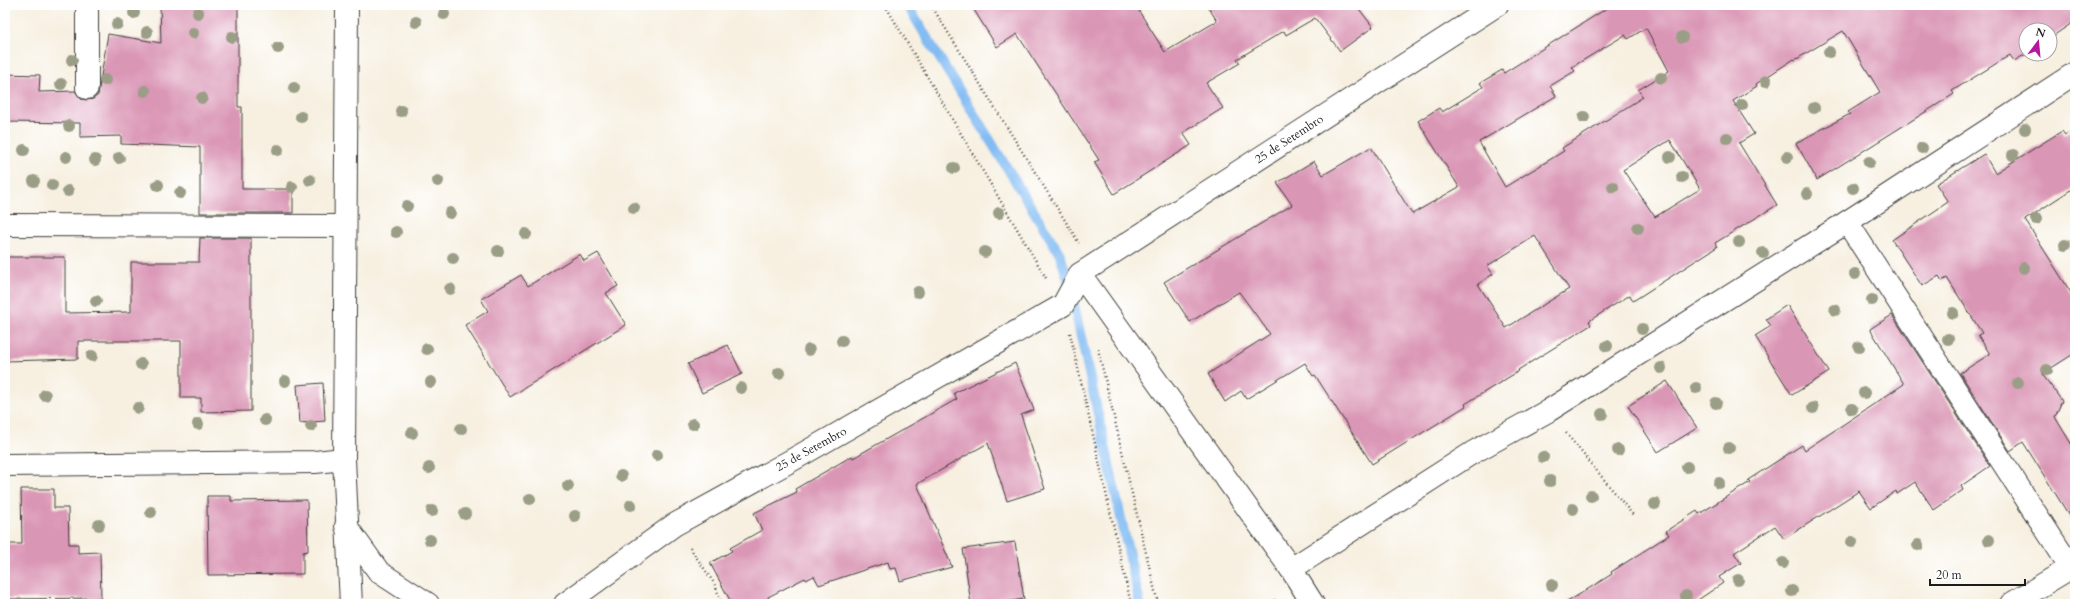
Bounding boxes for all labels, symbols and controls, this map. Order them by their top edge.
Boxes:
north arrow [2018,22,2058,62]
text: N [2034,24,2048,42]
street label: 25 de Setembro [1252,111,1327,167]
street label: 25 de Setembro [773,423,850,475]
scale bar [1930,561,2025,587]
text: 20 m [1936,567,1963,583]

